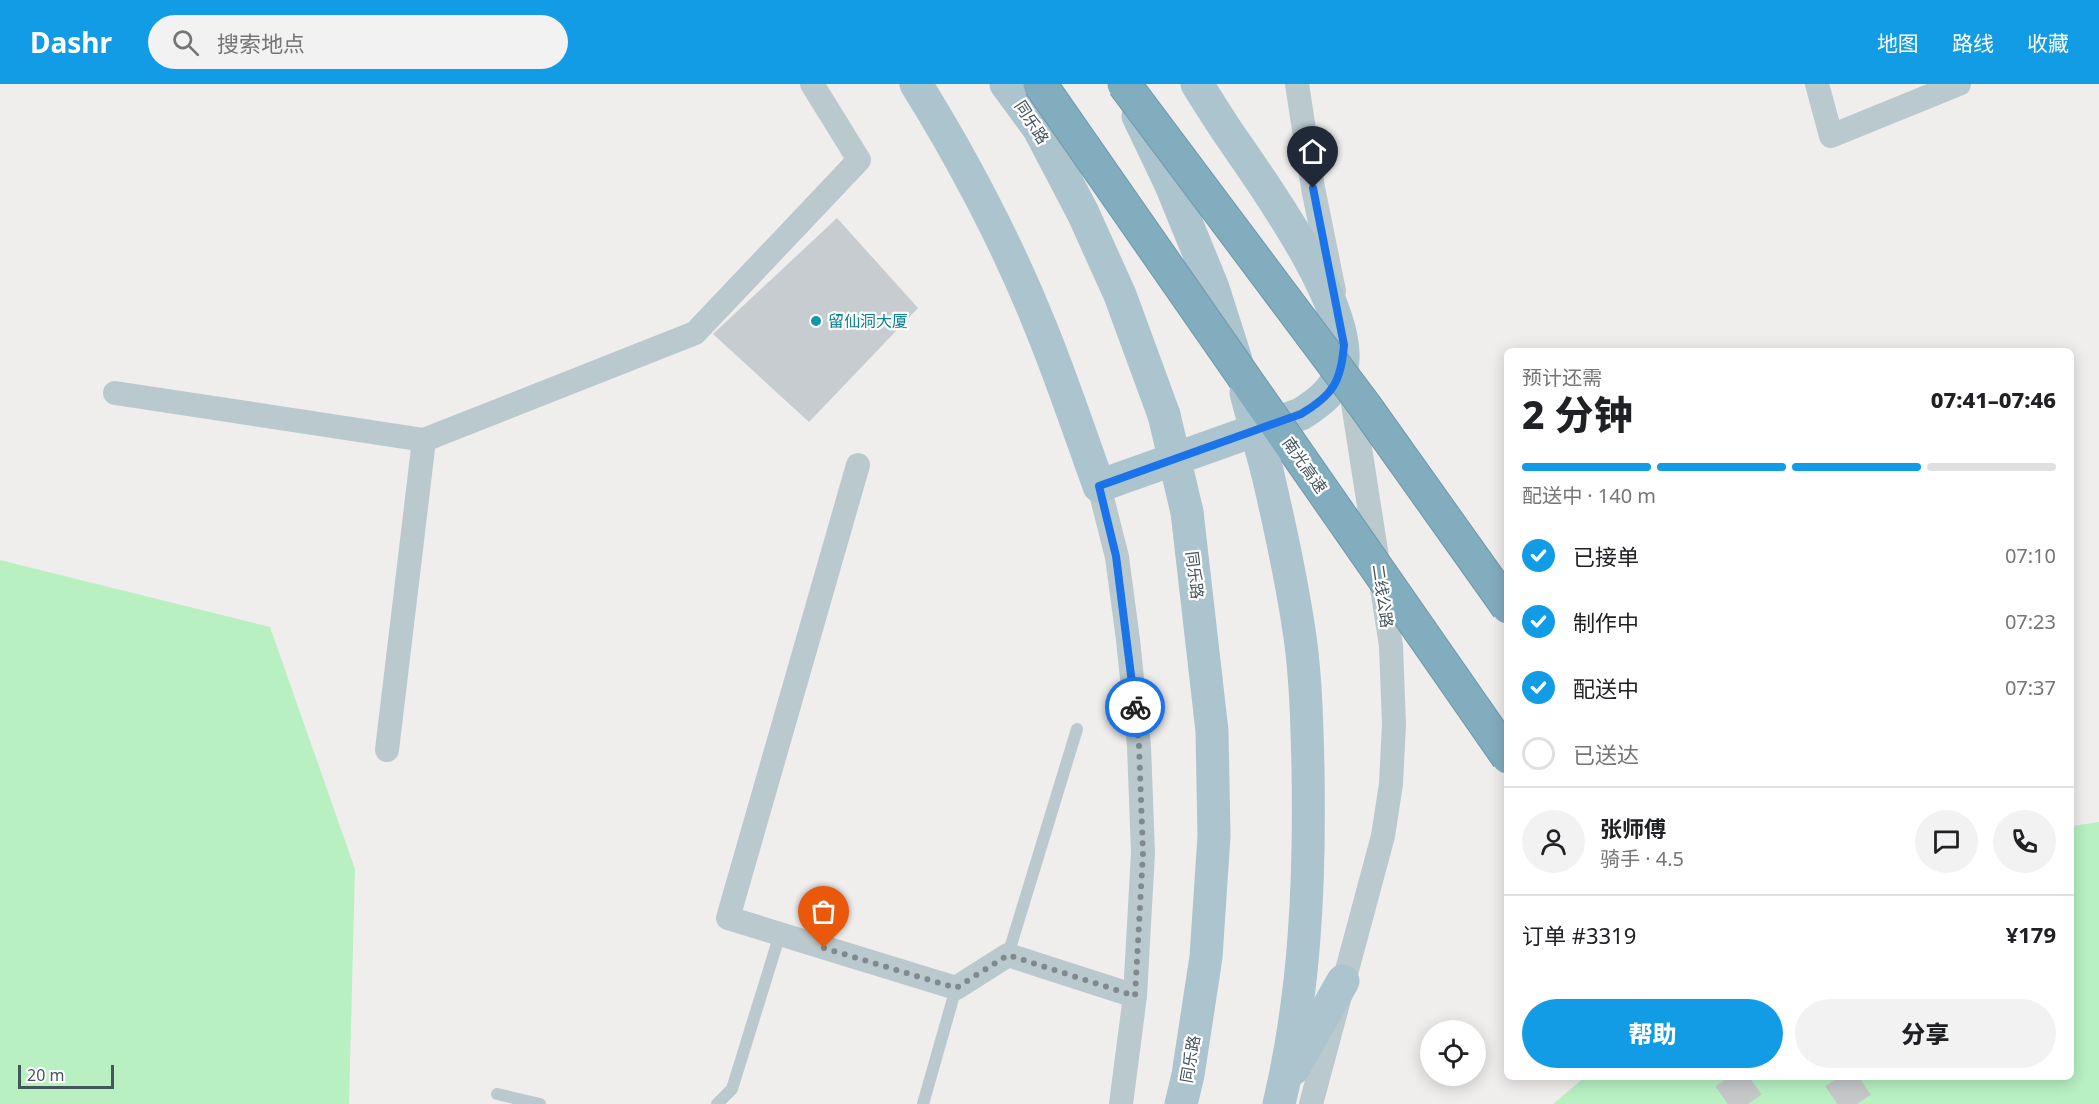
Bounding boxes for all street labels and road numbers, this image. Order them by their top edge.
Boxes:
street label: 同乐路 [1010,96,1054,148]
street label: 南光高速 [1278,432,1332,498]
street label: 同乐路 [1181,550,1209,600]
street label: 二线公路 [1368,563,1398,629]
street label: 同乐路 [1175,1033,1205,1085]

